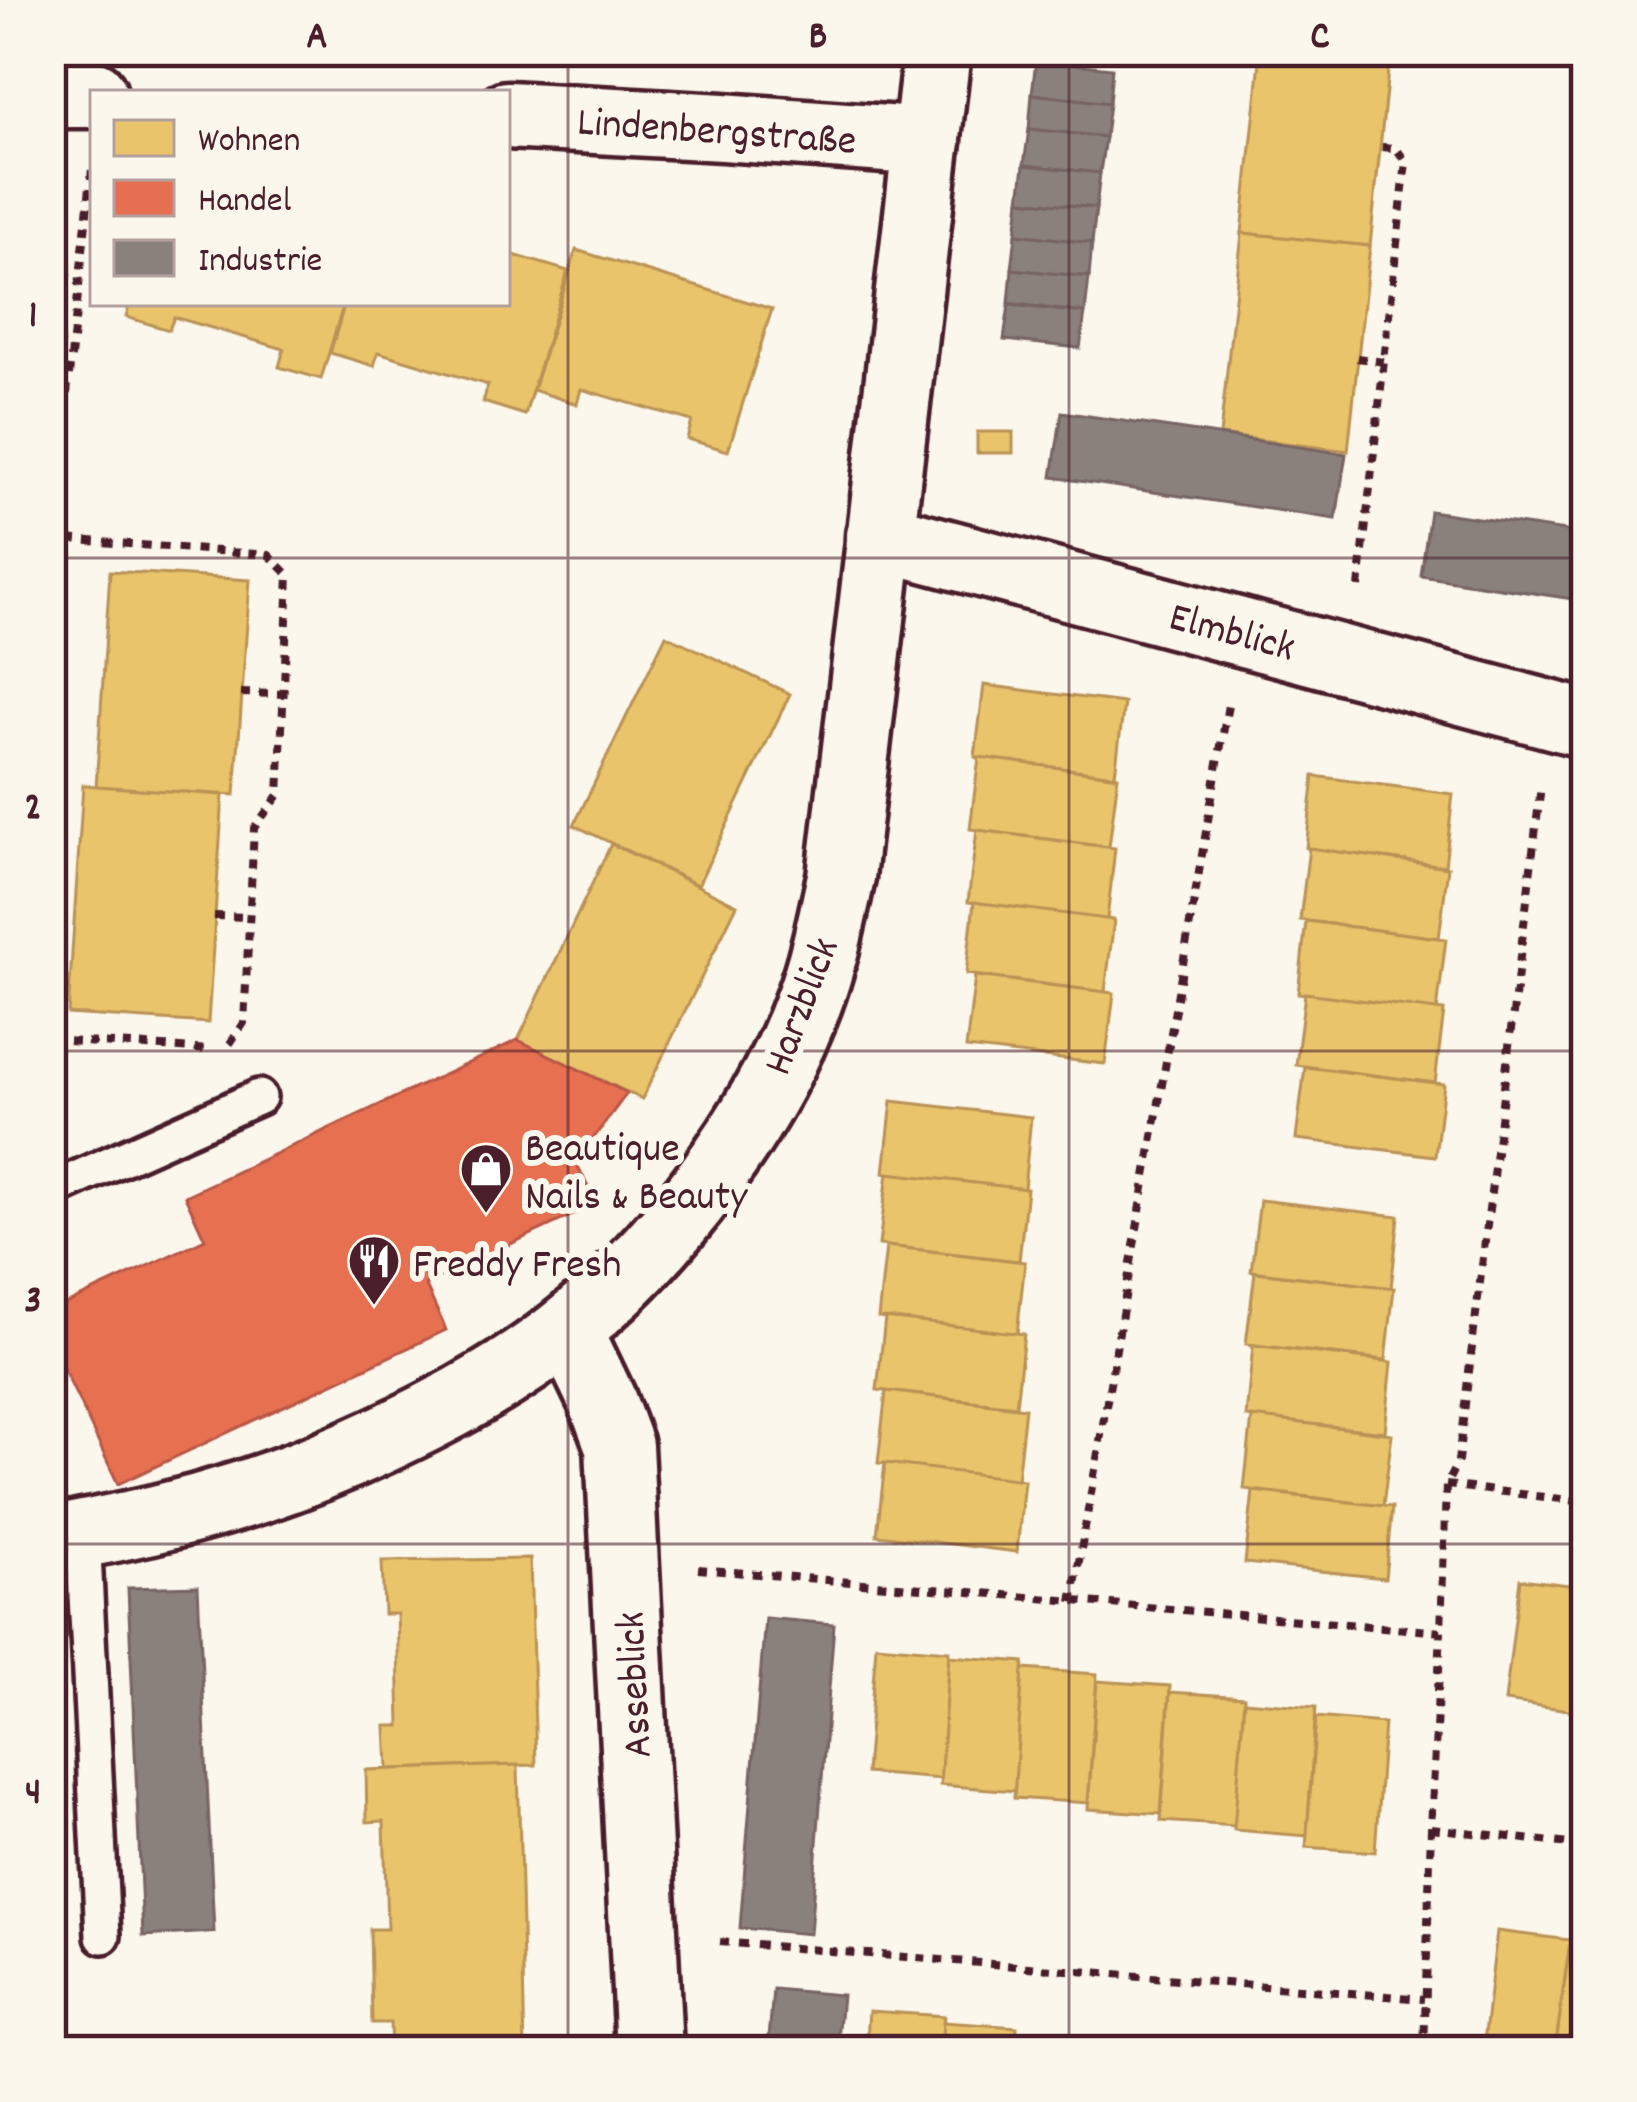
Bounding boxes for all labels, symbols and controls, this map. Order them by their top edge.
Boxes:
text: A [306,12,328,67]
text: B [809,12,827,67]
text: C [1310,12,1330,67]
legend [90,90,510,306]
street label: Lindenbergstraße [575,95,858,175]
text: Wohnen [198,117,300,169]
text: Handel [198,177,292,229]
text: Industrie [198,237,322,289]
text: 1 [29,291,37,346]
street label: Elmblick [1162,590,1301,681]
text: 2 [24,783,42,838]
street label: Harzblick [751,930,858,1085]
place label: Beautique Nails & Beauty [525,1122,748,1230]
shop icon: Beautique Nails & Beauty [458,1141,514,1215]
restaurant icon: Freddy Fresh [346,1233,402,1307]
place label: Freddy Fresh [413,1238,622,1298]
text: 3 [24,1276,42,1331]
street label: Asseblick [604,1610,672,1759]
text: 4 [25,1768,41,1823]

